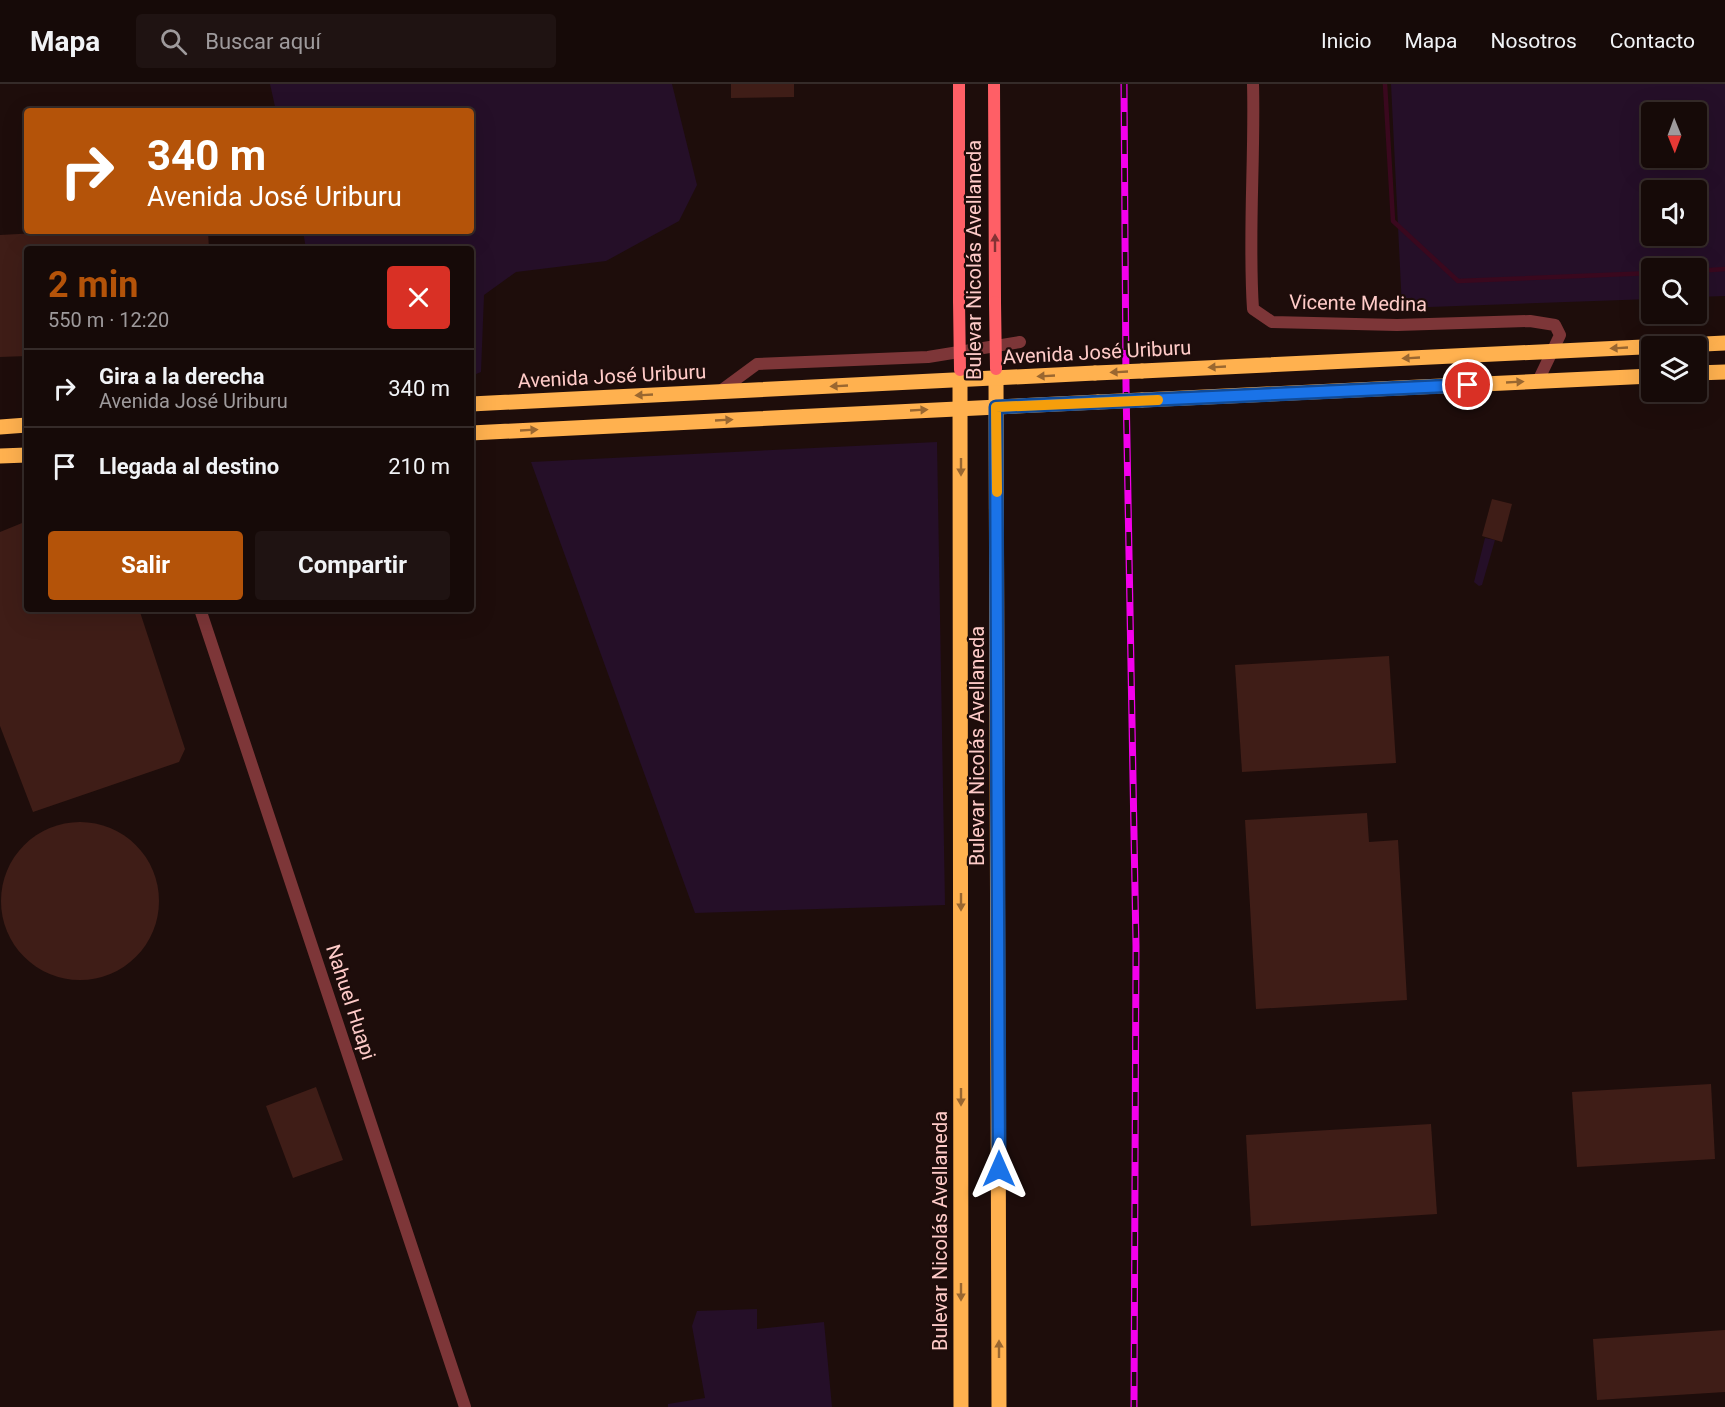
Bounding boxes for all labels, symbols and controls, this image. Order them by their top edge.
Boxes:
search box [136,14,556,68]
text: Mapa [30,25,100,58]
icon: search [157,25,190,58]
text: Buscar aquí [205,29,321,54]
text: Inicio [1321,29,1371,53]
text: Mapa [1404,29,1457,53]
text: Nosotros [1490,29,1577,53]
text: Contacto [1610,29,1695,53]
north arrow [1641,102,1707,168]
map controls [1641,102,1707,402]
text: 340 m [147,131,266,180]
icon: right [48,132,126,210]
street label: Bulevar Nicolás Avellaneda [962,140,986,380]
button: sound [1641,180,1707,246]
text: Avenida José Uriburu [147,181,402,213]
one-way arrow [990,234,1000,253]
button: search [1641,258,1707,324]
text: 2 min [48,264,139,306]
button: close [387,266,450,329]
street label: Vicente Medina [1289,290,1427,316]
text: 550 m · 12:20 [48,308,169,332]
street label: Avenida José Uriburu [1002,335,1192,369]
button: layers [1641,336,1707,402]
one-way arrow [1610,343,1629,352]
one-way arrow [1402,353,1421,362]
street label: Avenida José Uriburu [517,359,707,393]
pin [1442,359,1493,410]
one-way arrow [1207,363,1226,372]
text: Gira a la derecha [99,364,265,389]
one-way arrow [1109,368,1128,377]
icon: arrive [1451,368,1484,401]
one-way arrow [1036,371,1055,380]
icon: right [48,372,81,405]
text: 340 m [388,376,450,401]
one-way arrow [1505,378,1524,387]
one-way arrow [829,381,848,390]
text: Avenida José Uriburu [99,389,288,413]
one-way arrow [634,391,653,400]
one-way arrow [909,406,928,415]
one-way arrow [715,416,734,425]
one-way arrow [520,425,539,434]
icon: arrive [48,450,81,483]
text: Llegada al destino [99,454,279,479]
text: 210 m [388,454,450,479]
one-way arrow [956,457,966,476]
button: Salir [48,531,243,600]
button: Compartir [255,531,450,600]
street label: Bulevar Nicolás Avellaneda [965,626,989,866]
one-way arrow [956,892,966,911]
street label: Nahuel Huapi [321,941,381,1063]
one-way arrow [956,1087,966,1106]
street label: Bulevar Nicolás Avellaneda [928,1111,952,1351]
position arrow [967,1137,1031,1201]
one-way arrow [956,1282,966,1301]
one-way arrow [994,1339,1004,1358]

